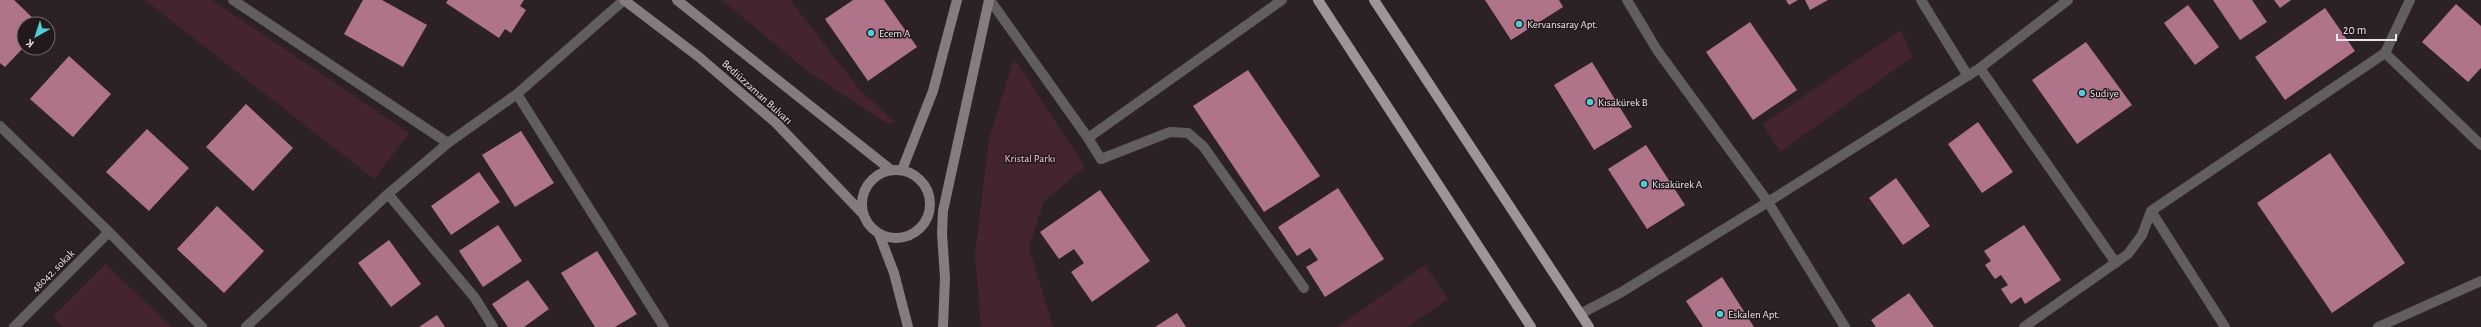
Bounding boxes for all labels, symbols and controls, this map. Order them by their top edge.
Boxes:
north arrow [16,16,56,56]
scale bar [2337,16,2396,42]
marker: Kervansaray Apt. [1514,19,1524,29]
place label: Kervansaray Apt. [1527,19,1598,30]
text: 20 m [2343,24,2366,36]
marker: Ecem A [866,28,876,38]
place label: Ecem A [879,28,911,39]
text: K [24,37,36,50]
street label: Bediüzzaman Bulvarı [720,58,794,126]
marker: Sudiye [2077,88,2087,98]
place label: Sudiye [2090,88,2119,99]
marker: Kısakürek B [1585,97,1595,107]
place label: Kısakürek B [1598,97,1648,108]
park label: Kristal Parkı [1005,153,1055,164]
marker: Kısakürek A [1639,179,1649,189]
place label: Kısakürek A [1652,179,1703,190]
street label: 48042. sokak [30,248,76,294]
marker: Eskalen Apt. [1715,309,1725,319]
place label: Eskalen Apt. [1728,309,1780,320]

